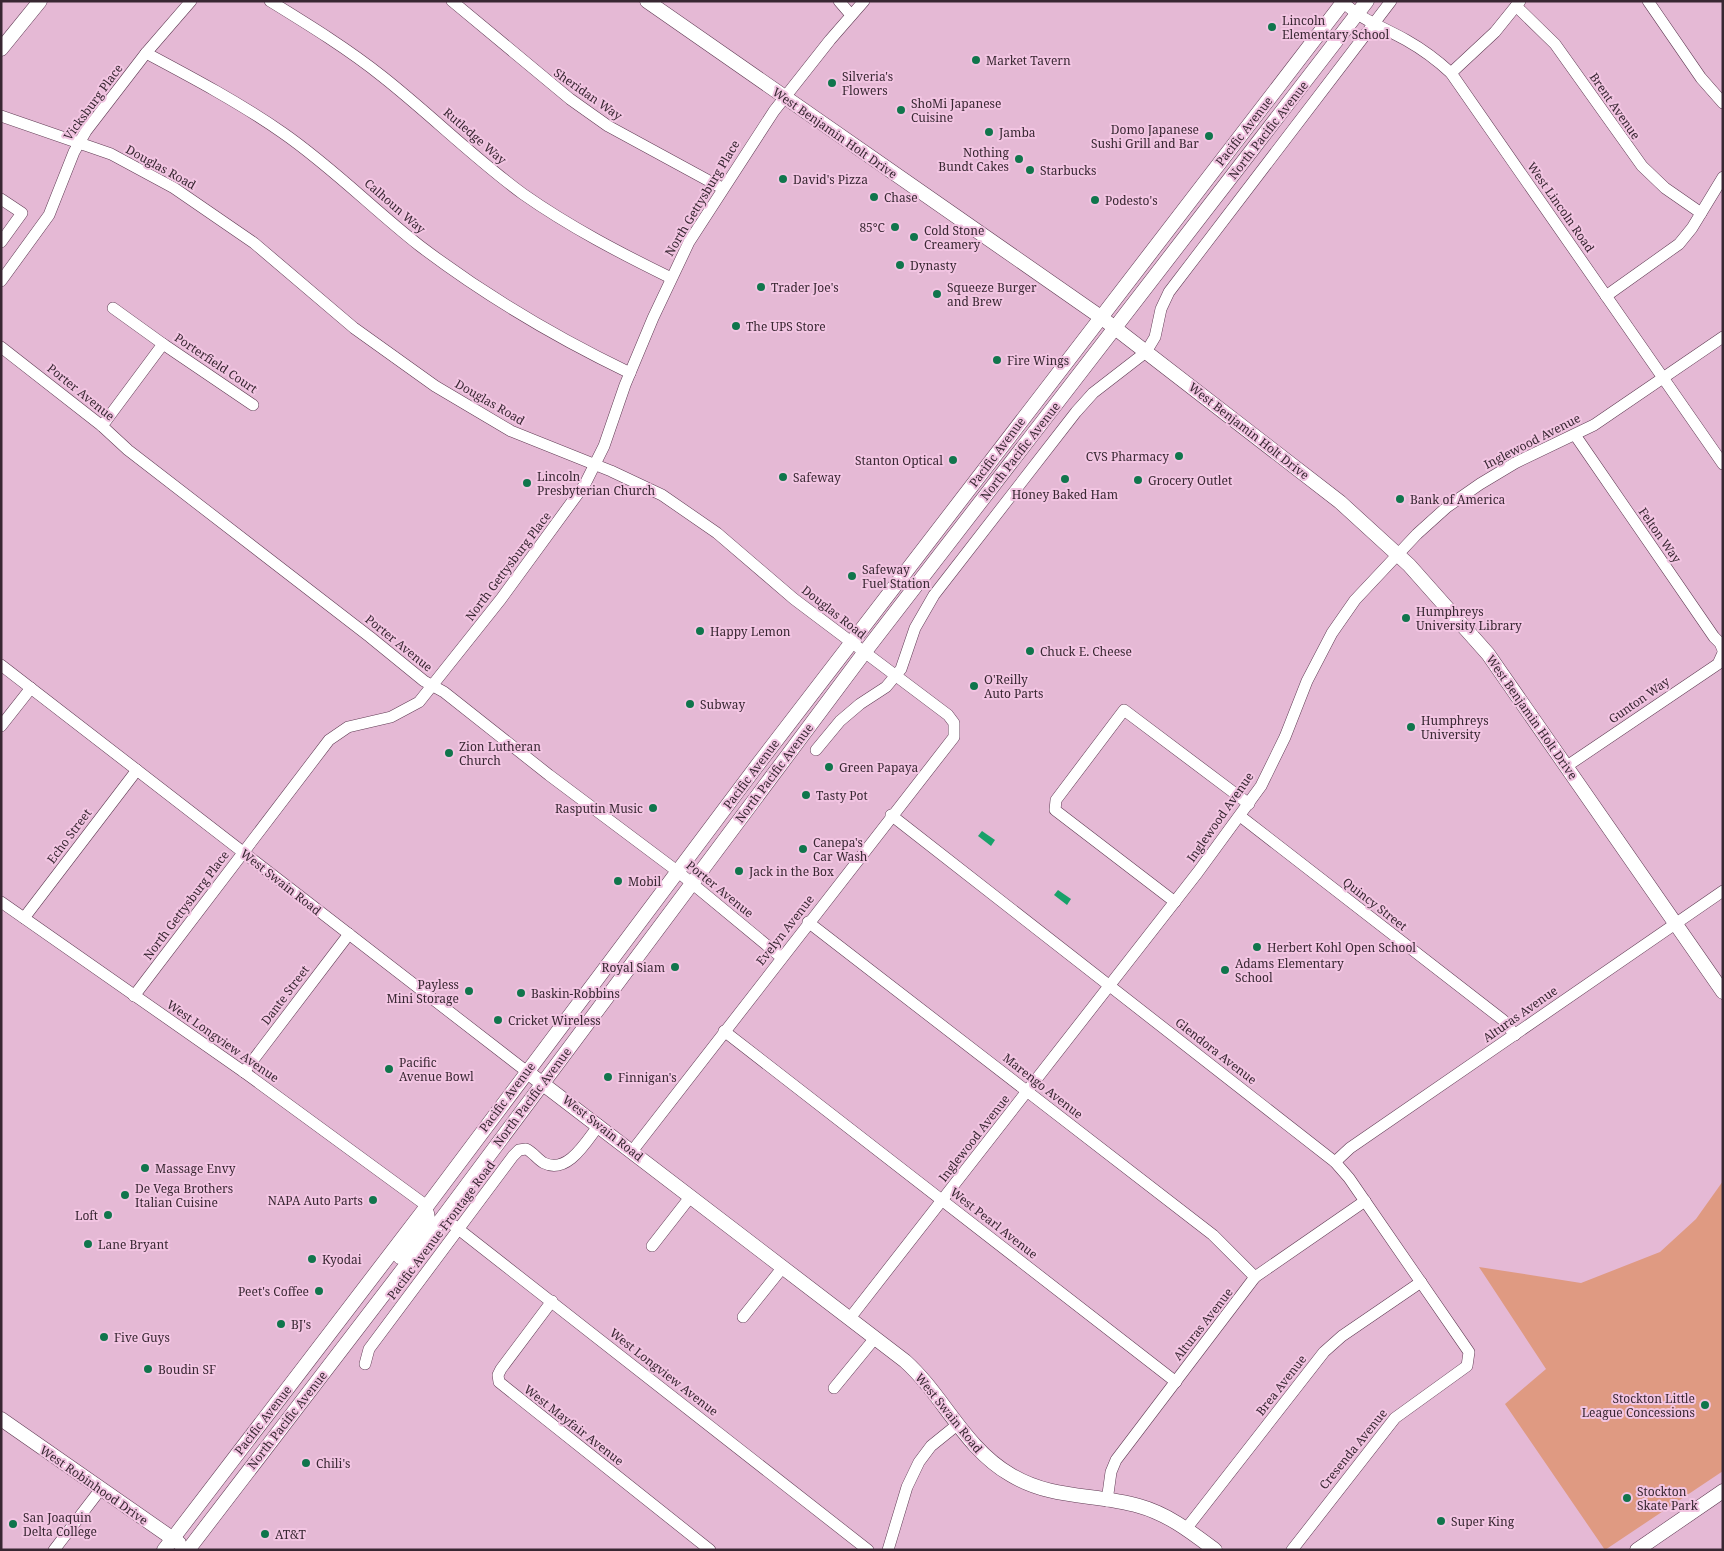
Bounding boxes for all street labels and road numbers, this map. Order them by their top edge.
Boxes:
street label: Vicksburg Place [60,60,126,144]
street label: Sheridan Way [550,64,626,124]
street label: Brent Avenue [1586,69,1644,143]
street label: North Pacific Avenue [1225,78,1311,182]
street label: West Benjamin Holt Drive [769,83,901,183]
street label: Pacific Avenue [1213,94,1275,168]
street label: Rutledge Way [440,104,510,168]
street label: North Gettysburg Place [661,137,743,259]
street label: Douglas Road [123,141,200,194]
street label: West Lincoln Road [1524,159,1599,256]
street label: Calhoun Way [361,175,429,237]
street label: Porterfield Court [171,329,261,397]
street label: Porter Avenue [44,360,118,424]
street label: Douglas Road [452,375,528,429]
street label: West Benjamin Holt Drive [1185,379,1313,483]
street label: North Pacific Avenue [977,399,1063,503]
street label: Inglewood Avenue [1481,409,1583,473]
street label: Pacific Avenue [966,414,1028,490]
street label: Felton Way [1635,504,1685,566]
street label: North Gettysburg Place [461,508,555,624]
street label: Douglas Road [798,581,870,643]
street label: Porter Avenue [362,611,436,675]
street label: West Benjamin Holt Drive [1482,651,1582,783]
street label: Gunton Way [1605,673,1673,727]
street label: North Pacific Avenue [732,721,816,825]
street label: Pacific Avenue [720,736,782,812]
street label: Inglewood Avenue [1183,769,1257,865]
street label: Echo Street [43,805,95,867]
street label: West Swain Road [237,845,325,919]
street label: North Gettysburg Place [139,847,233,963]
street label: Porter Avenue [683,857,757,921]
street label: Quincy Street [1339,873,1411,935]
street label: Evelyn Avenue [752,891,818,969]
street label: Dante Street [257,962,313,1028]
street label: Alturas Avenue [1479,982,1561,1046]
street label: West Longview Avenue [164,996,282,1086]
street label: Glendora Avenue [1172,1014,1260,1088]
street label: North Pacific Avenue [489,1044,575,1150]
street label: Marengo Avenue [999,1049,1087,1123]
street label: Pacific Avenue [475,1058,539,1136]
street label: West Swain Road [559,1091,647,1165]
street label: Inglewood Avenue [935,1091,1013,1185]
street label: Pacific Avenue Frontage Road [383,1156,499,1303]
street label: West Pearl Avenue [947,1183,1041,1263]
street label: Alturas Avenue [1169,1284,1237,1364]
street label: West Longview Avenue [606,1324,722,1420]
street label: Brea Avenue [1252,1351,1310,1419]
street label: North Pacific Avenue [243,1367,331,1473]
street label: West Swain Road [912,1370,987,1457]
street label: West Mayfair Avenue [521,1381,627,1469]
street label: Pacific Avenue [231,1382,295,1458]
street label: Cresenda Avenue [1315,1405,1391,1493]
street label: West Robinhood Drive [37,1441,151,1529]

